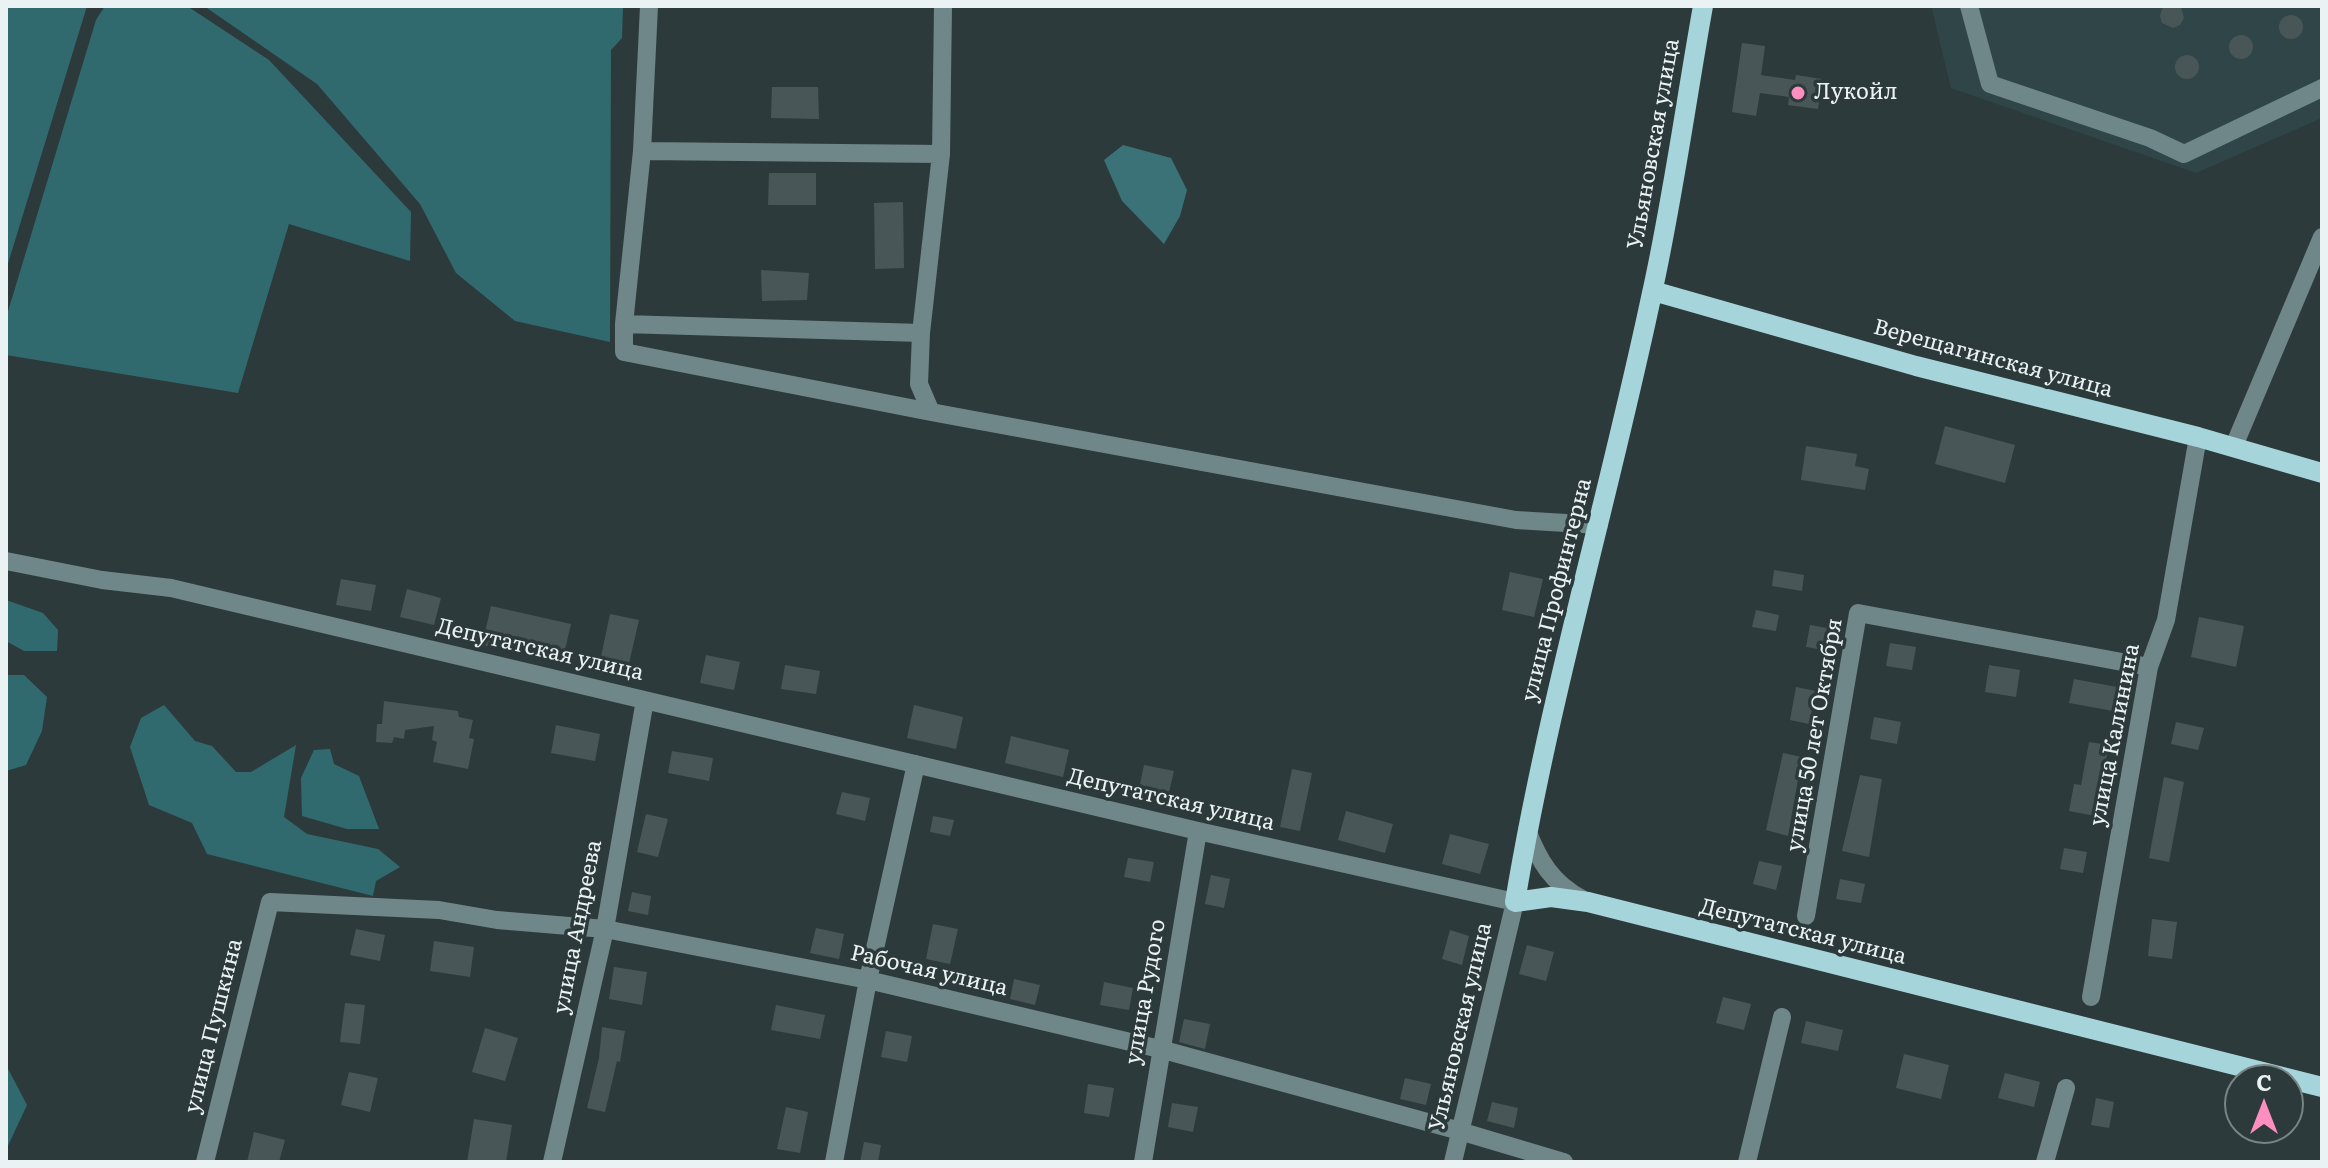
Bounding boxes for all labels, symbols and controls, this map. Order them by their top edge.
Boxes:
street label: Ульяновская улица [1622,37,1686,251]
place label: Лукойл [1814,80,1898,106]
marker: Лукойл [1789,84,1807,102]
street label: Верещагинская улица [1871,314,2115,404]
street label: улица Профинтерна [1516,475,1598,705]
street label: Депутатская улица [434,613,646,687]
street label: улица 50 лет Октября [1781,616,1849,854]
street label: улица Калинина [2084,641,2146,829]
street label: Депутатская улица [1065,763,1277,837]
street label: улица Андреева [548,838,608,1016]
street label: Депутатская улица [1697,894,1909,970]
street label: улица Рудого [1120,917,1172,1067]
street label: Ульяновская улица [1424,920,1498,1134]
street label: улица Пушкина [180,936,248,1116]
street label: Рабочая улица [848,940,1010,1002]
north arrow [2224,1064,2304,1144]
text: С [2256,1065,2272,1098]

